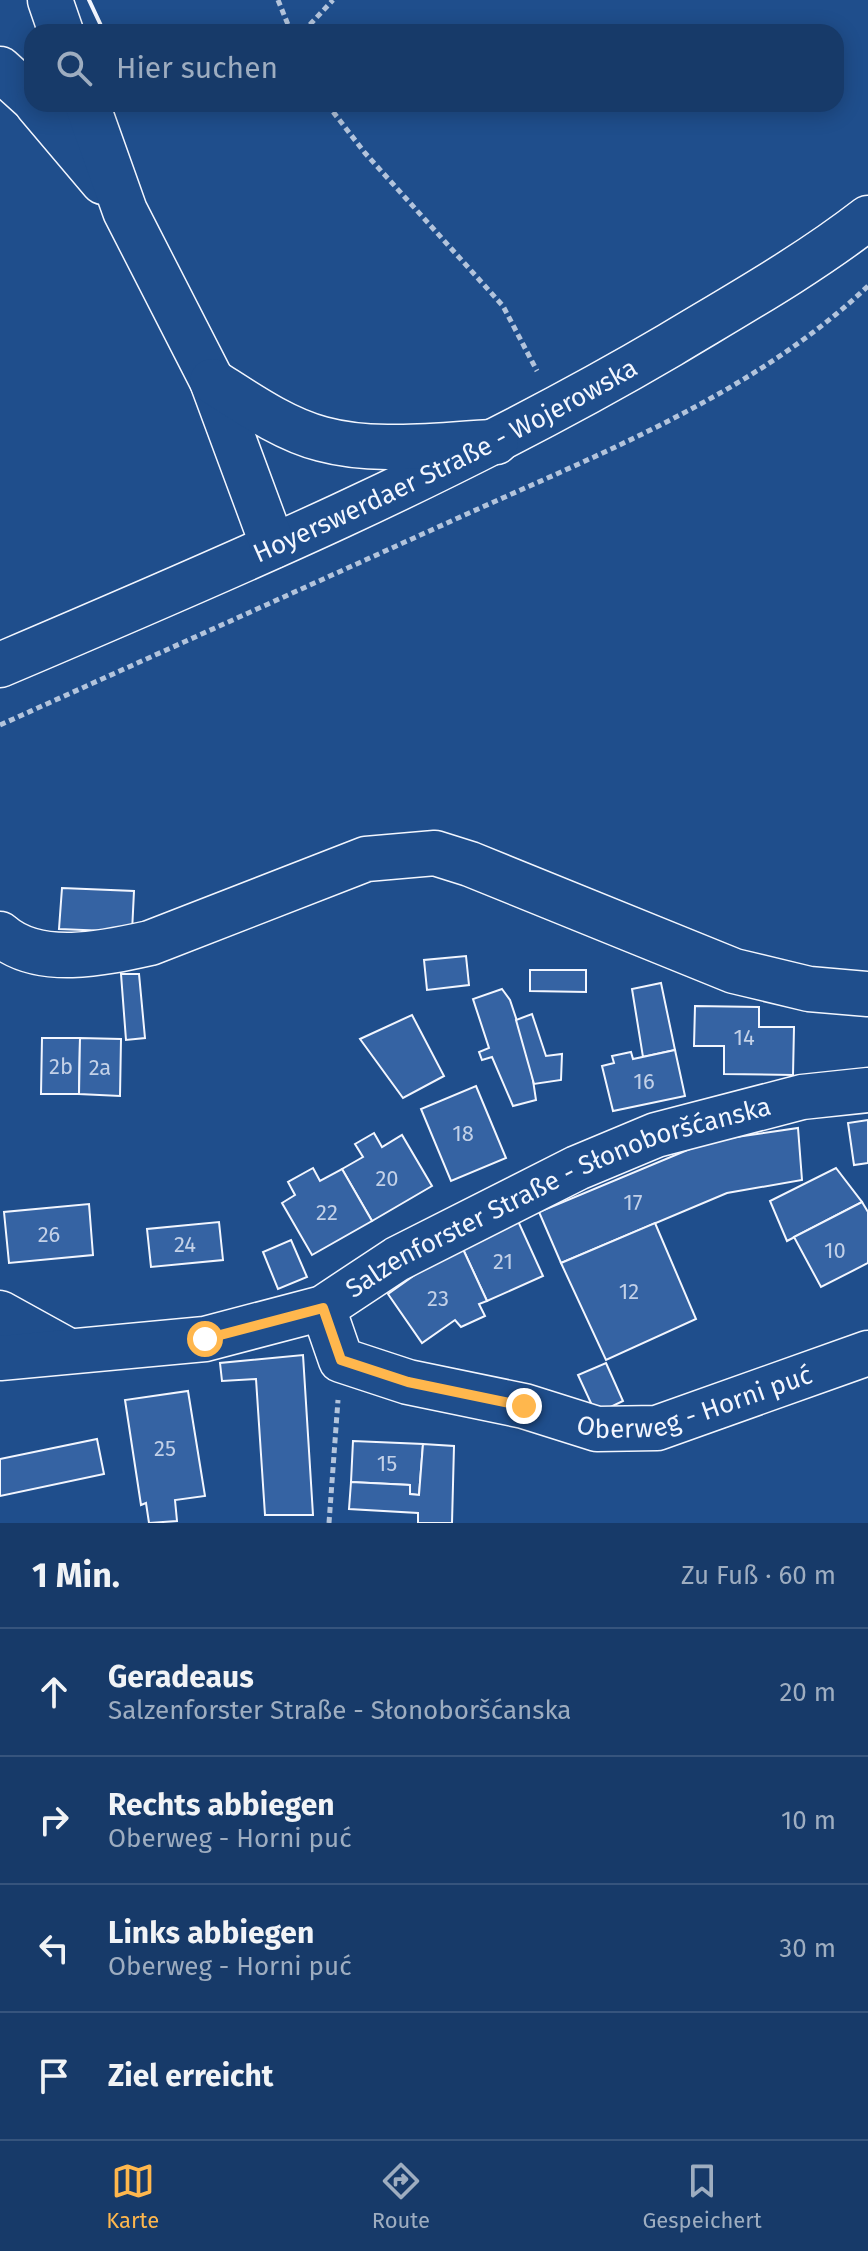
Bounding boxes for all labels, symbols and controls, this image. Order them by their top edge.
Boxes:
search box [24,24,844,112]
icon: search [52,46,96,90]
text: Hier suchen [116,50,278,86]
street label: Hoyerswerdaer Straße - Wojerowska [248,352,643,569]
house number: 14 [733,1024,755,1051]
house number: 2b [49,1053,73,1080]
house number: 2a [89,1054,111,1081]
house number: 16 [633,1068,655,1095]
street label: Salzenforster Straße - Słonoboršćanska [340,1090,774,1304]
house number: 18 [452,1120,474,1147]
house number: 20 [375,1165,399,1192]
house number: 17 [623,1189,643,1216]
house number: 22 [316,1199,338,1226]
house number: 26 [38,1221,60,1248]
house number: 24 [174,1231,196,1258]
house number: 10 [824,1237,846,1264]
house number: 21 [493,1248,513,1275]
house number: 12 [619,1278,639,1305]
house number: 23 [427,1285,449,1312]
route start [187,1321,223,1357]
street label: Oberweg - Horni puć [573,1359,816,1445]
route end [506,1388,542,1424]
house number: 25 [154,1435,176,1462]
house number: 15 [377,1450,397,1477]
text: 1 Min. [32,1555,120,1596]
text: Zu Fuß · 60 m [681,1560,836,1591]
text: Geradeaus [108,1659,254,1695]
icon: ahead [32,1670,76,1714]
text: 20 m [779,1677,836,1708]
text: Salzenforster Straße - Słonoboršćanska [108,1695,571,1726]
text: Rechts abbiegen [108,1787,335,1823]
icon: right [32,1798,76,1842]
text: 10 m [781,1805,836,1836]
text: Oberweg - Horni puć [108,1823,352,1854]
text: Links abbiegen [108,1915,314,1951]
icon: left [32,1926,76,1970]
text: 30 m [779,1933,836,1964]
text: Oberweg - Horni puć [108,1951,352,1982]
icon: arrive [32,2054,76,2098]
text: Ziel erreicht [108,2058,273,2094]
tab: Karte [106,2159,159,2234]
tab: Route [372,2159,430,2234]
tab: Gespeichert [642,2159,762,2234]

